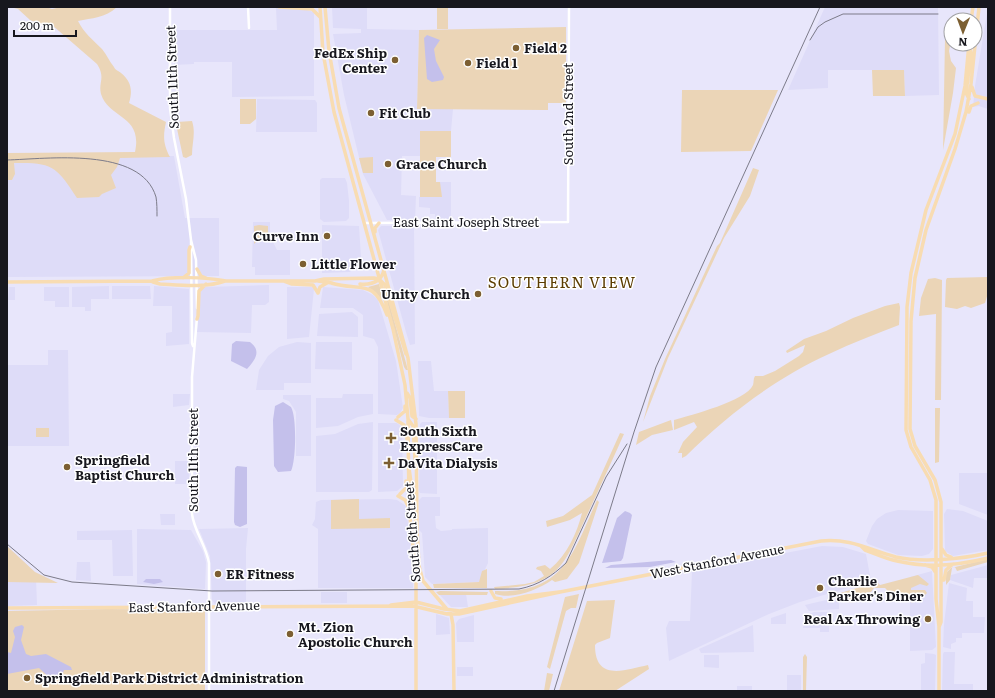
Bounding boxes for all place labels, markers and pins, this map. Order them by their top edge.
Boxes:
place label: Field 2 [524,38,567,57]
place label: FedEx Ship Center [314,43,387,77]
marker: Field 2 [511,43,521,53]
place label: Field 1 [476,53,518,72]
marker: FedEx Ship Center [390,55,400,65]
marker: Field 1 [463,58,473,68]
place label: Fit Club [379,103,431,122]
marker: Fit Club [366,108,376,118]
place label: Grace Church [396,154,487,173]
marker: Grace Church [383,159,393,169]
place label: Curve Inn [253,226,319,245]
marker: Curve Inn [322,231,332,241]
place label: Little Flower [311,254,396,273]
marker: Little Flower [298,259,308,269]
place label: Unity Church [381,284,470,303]
marker: Unity Church [473,289,483,299]
place label: South Sixth ExpressCare [400,421,483,455]
marker: South Sixth ExpressCare [385,432,397,444]
place label: Springfield Baptist Church [75,450,174,484]
place label: DaVita Dialysis [398,453,498,472]
marker: DaVita Dialysis [383,457,395,469]
marker: Springfield Baptist Church [62,462,72,472]
place label: ER Fitness [226,564,295,583]
marker: ER Fitness [213,569,223,579]
place label: Charlie Parker's Diner [828,571,924,605]
marker: Charlie Parker's Diner [815,583,825,593]
place label: Real Ax Throwing [803,609,920,628]
marker: Real Ax Throwing [923,614,933,624]
place label: Mt. Zion Apostolic Church [298,617,413,651]
marker: Mt. Zion Apostolic Church [285,629,295,639]
place label: Springfield Park District Administration [35,668,304,687]
marker: Springfield Park District Administration [22,673,32,683]

